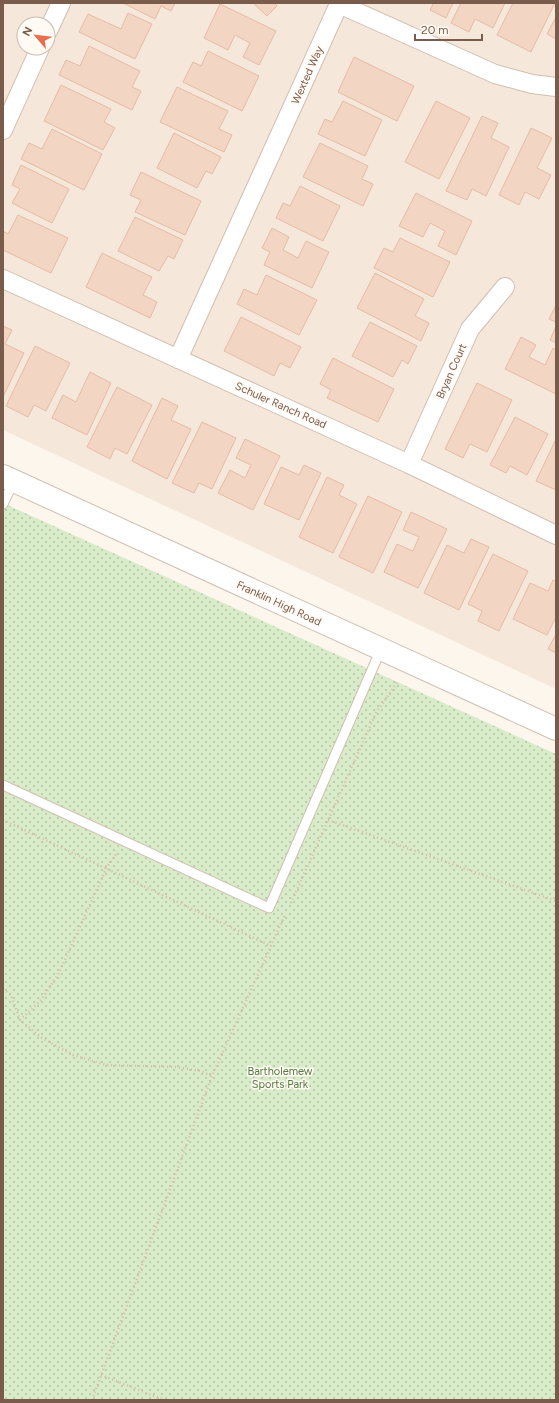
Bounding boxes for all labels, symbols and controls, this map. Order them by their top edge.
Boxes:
north arrow [16,16,56,56]
scale bar [415,16,482,42]
text: 20 m [421,23,449,37]
text: N [20,25,35,38]
street label: Wexted Way [289,44,326,106]
street label: Bryan Court [434,342,469,401]
street label: Schuler Ranch Road [233,379,328,431]
street label: Franklin High Road [234,578,323,629]
park label: Bartholemew Sports Park [248,1065,313,1091]

